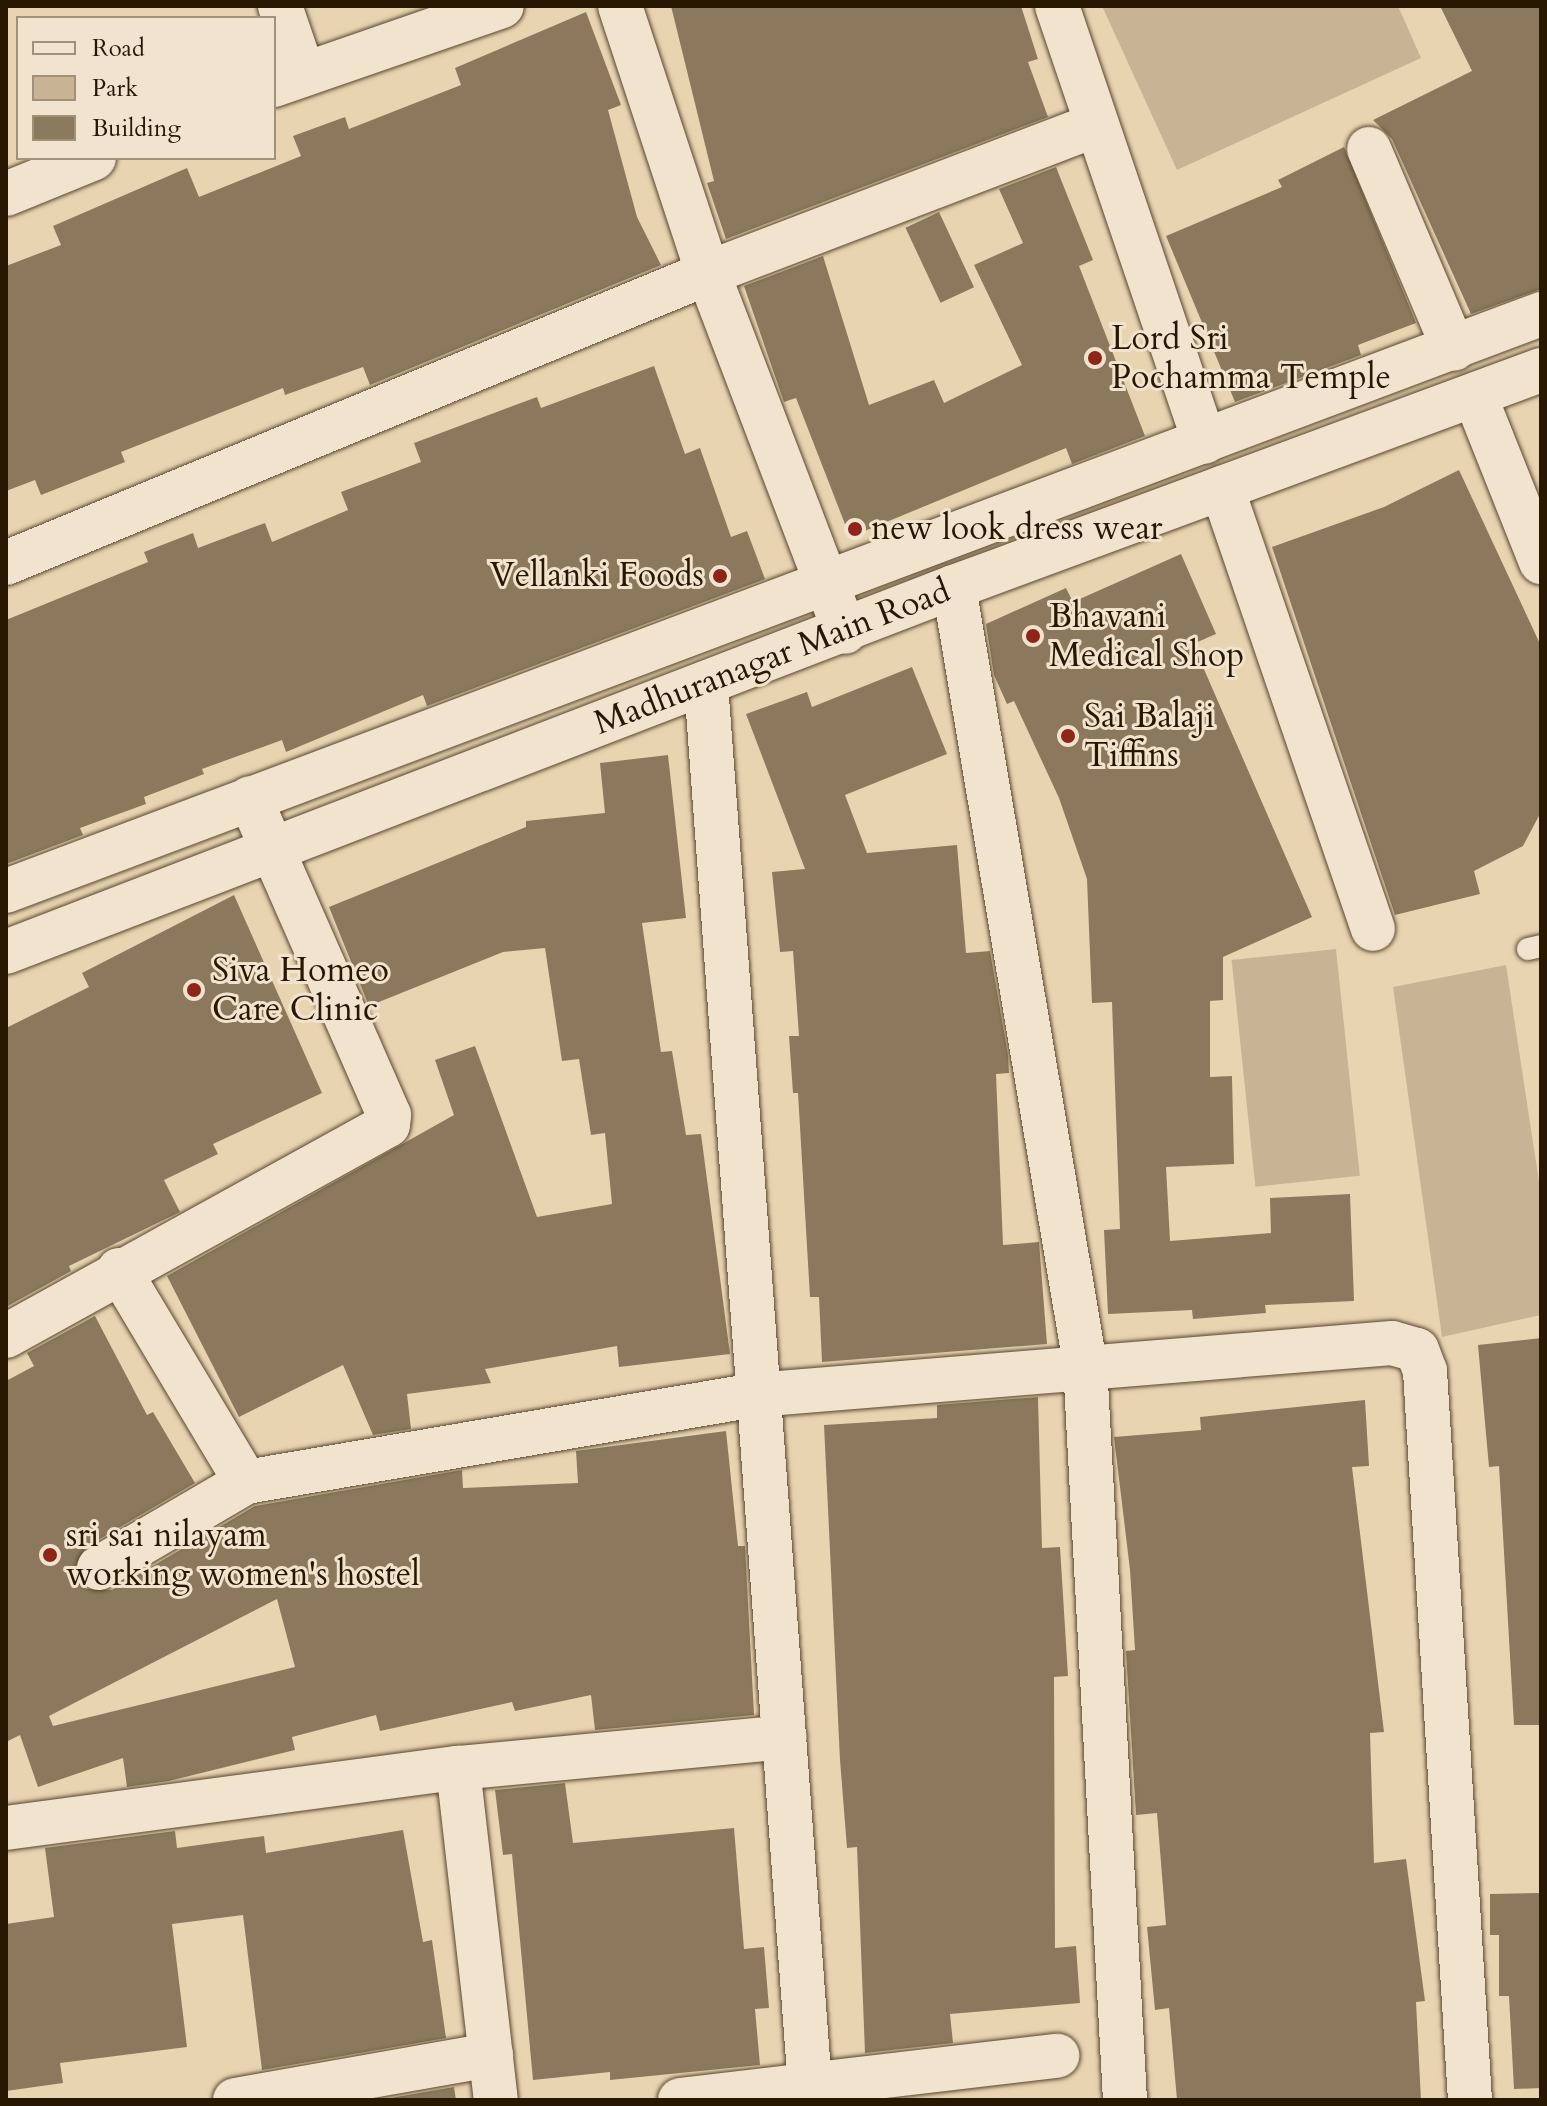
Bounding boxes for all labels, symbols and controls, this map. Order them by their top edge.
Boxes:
legend [16,16,276,160]
text: Road [92,32,145,65]
text: Park [92,72,138,105]
text: Building [92,112,181,145]
place label: Lord Sri Pochamma Temple [1111,318,1391,398]
marker: Lord Sri Pochamma Temple [1086,349,1104,367]
place label: new look dress wear [871,509,1162,549]
marker: new look dress wear [846,520,864,538]
place label: Vellanki Foods [490,556,704,596]
marker: Vellanki Foods [711,567,729,585]
street label: Madhuranagar Main Road [588,570,956,744]
place label: Bhavani Medical Shop [1049,596,1244,676]
marker: Bhavani Medical Shop [1024,627,1042,645]
place label: Sai Balaji Tiffins [1084,696,1215,776]
marker: Sai Balaji Tiffins [1059,727,1077,745]
place label: Siva Homeo Care Clinic [212,950,389,1030]
marker: Siva Homeo Care Clinic [183,979,205,1001]
place label: sri sai nilayam working women's hostel [66,1515,420,1594]
marker: sri sai nilayam working women's hostel [41,1546,59,1564]

